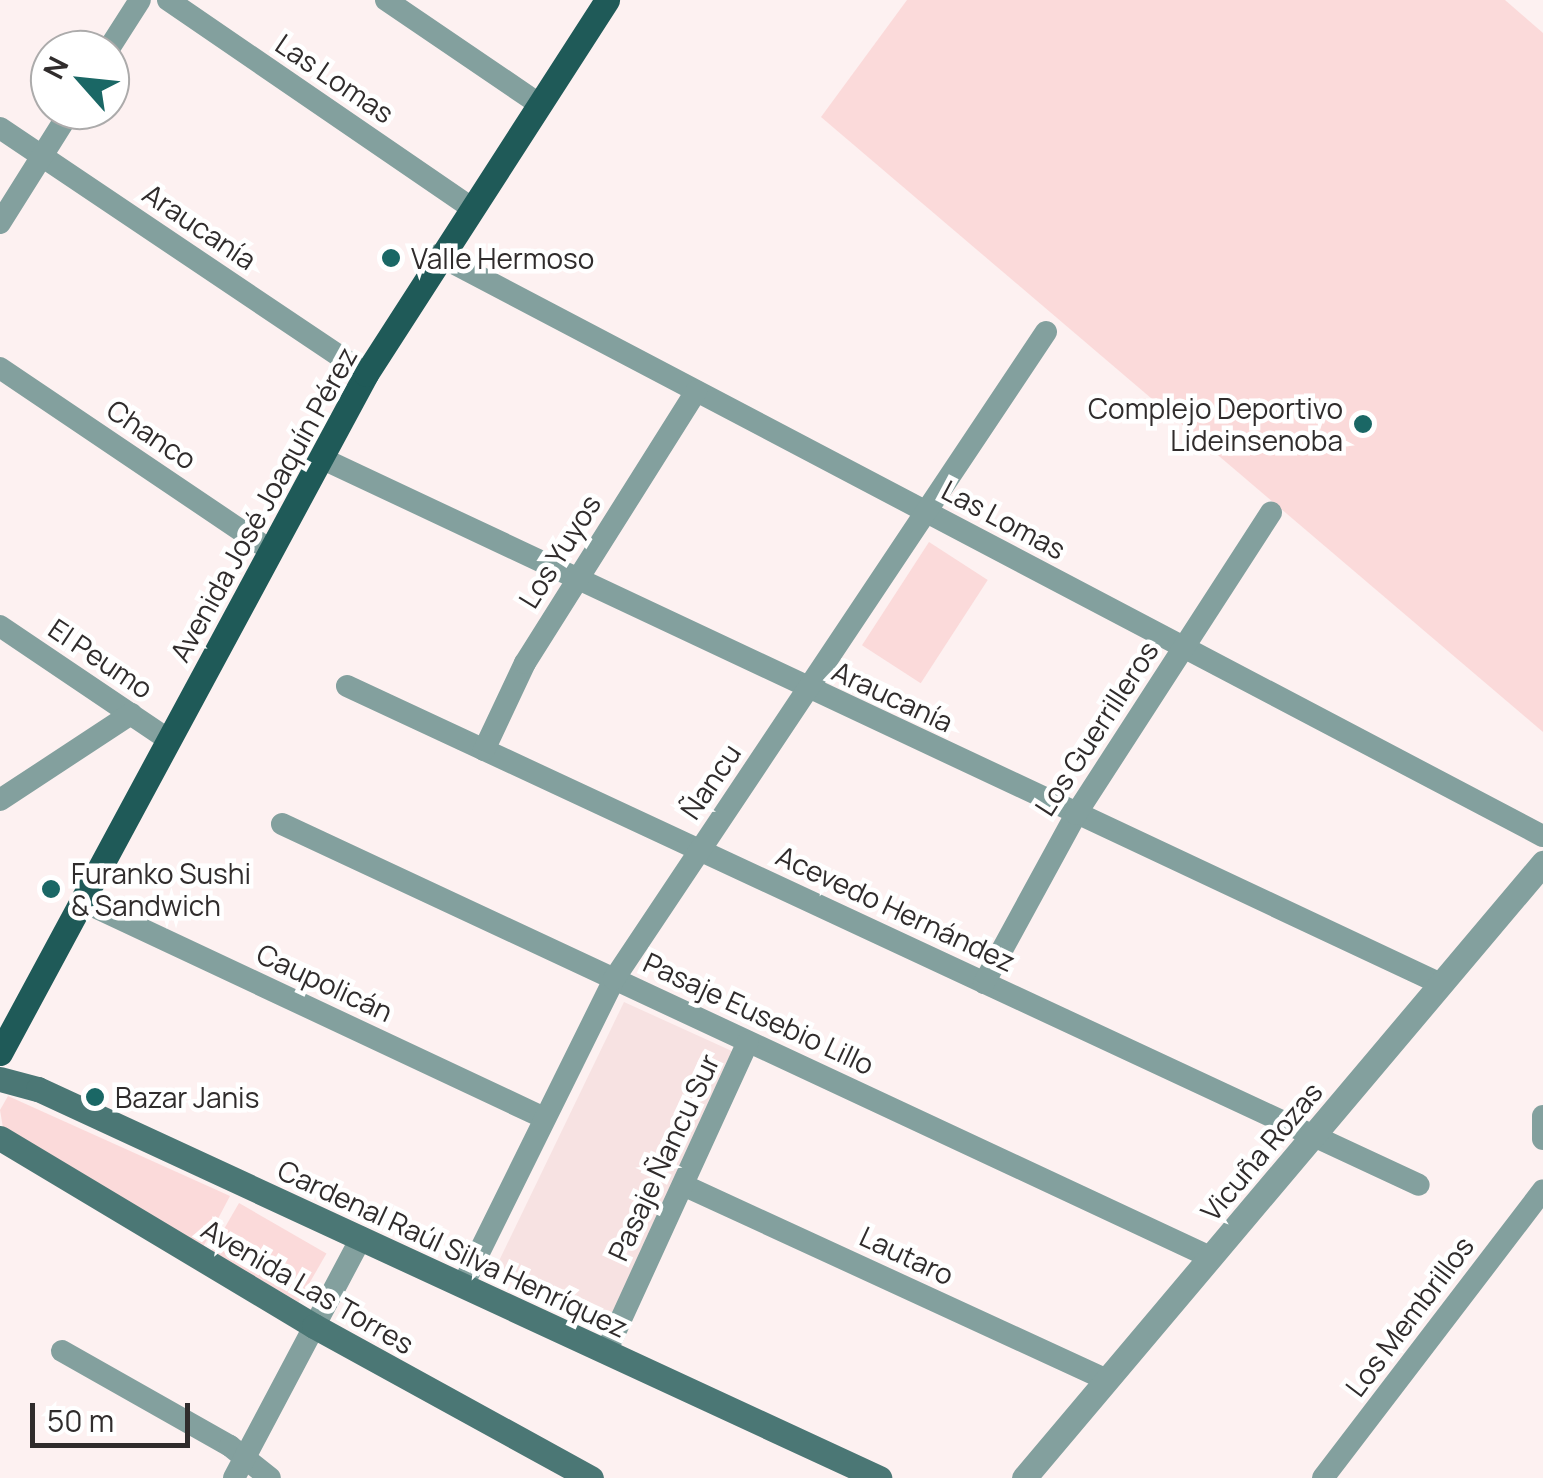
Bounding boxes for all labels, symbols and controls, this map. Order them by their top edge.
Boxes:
street label: Las Lomas [270,26,400,130]
north arrow [30,30,130,130]
text: N [34,50,77,85]
street label: Araucanía [137,176,263,276]
place label: Valle Hermoso [411,241,594,275]
marker: Valle Hermoso [380,247,402,269]
street label: Avenida José Joaquín Pérez [162,341,364,667]
place label: Complejo Deportivo Lideinsenoba [1088,391,1343,457]
street label: Chanco [101,392,203,476]
marker: Complejo Deportivo Lideinsenoba [1352,413,1374,435]
street label: Las Lomas [937,472,1071,566]
street label: Los Yuyos [511,488,607,614]
street label: El Peumo [43,611,159,705]
street label: Los Guerrilleros [1027,635,1165,821]
street label: Araucanía [827,653,959,739]
street label: Ñancu [673,737,747,825]
street label: Acevedo Hernández [771,838,1021,978]
place label: Furanko Sushi & Sandwich [71,856,251,922]
marker: Furanko Sushi & Sandwich [40,878,62,900]
street label: Caupolicán [252,936,398,1028]
street label: Pasaje Eusebio Lillo [638,945,880,1081]
street label: Pasaje Ñancu Sur [600,1048,726,1266]
street label: Vicuña Rozas [1193,1075,1329,1227]
place label: Bazar Janis [115,1080,259,1114]
marker: Bazar Janis [84,1086,106,1108]
street label: Cardenal Raúl Silva Henríquez [273,1152,633,1344]
street label: Avenida Las Torres [196,1212,420,1360]
street label: Lautaro [855,1219,959,1291]
street label: Los Membrillos [1338,1229,1480,1403]
scale bar [35,1383,195,1445]
text: 50 m [47,1400,114,1441]

